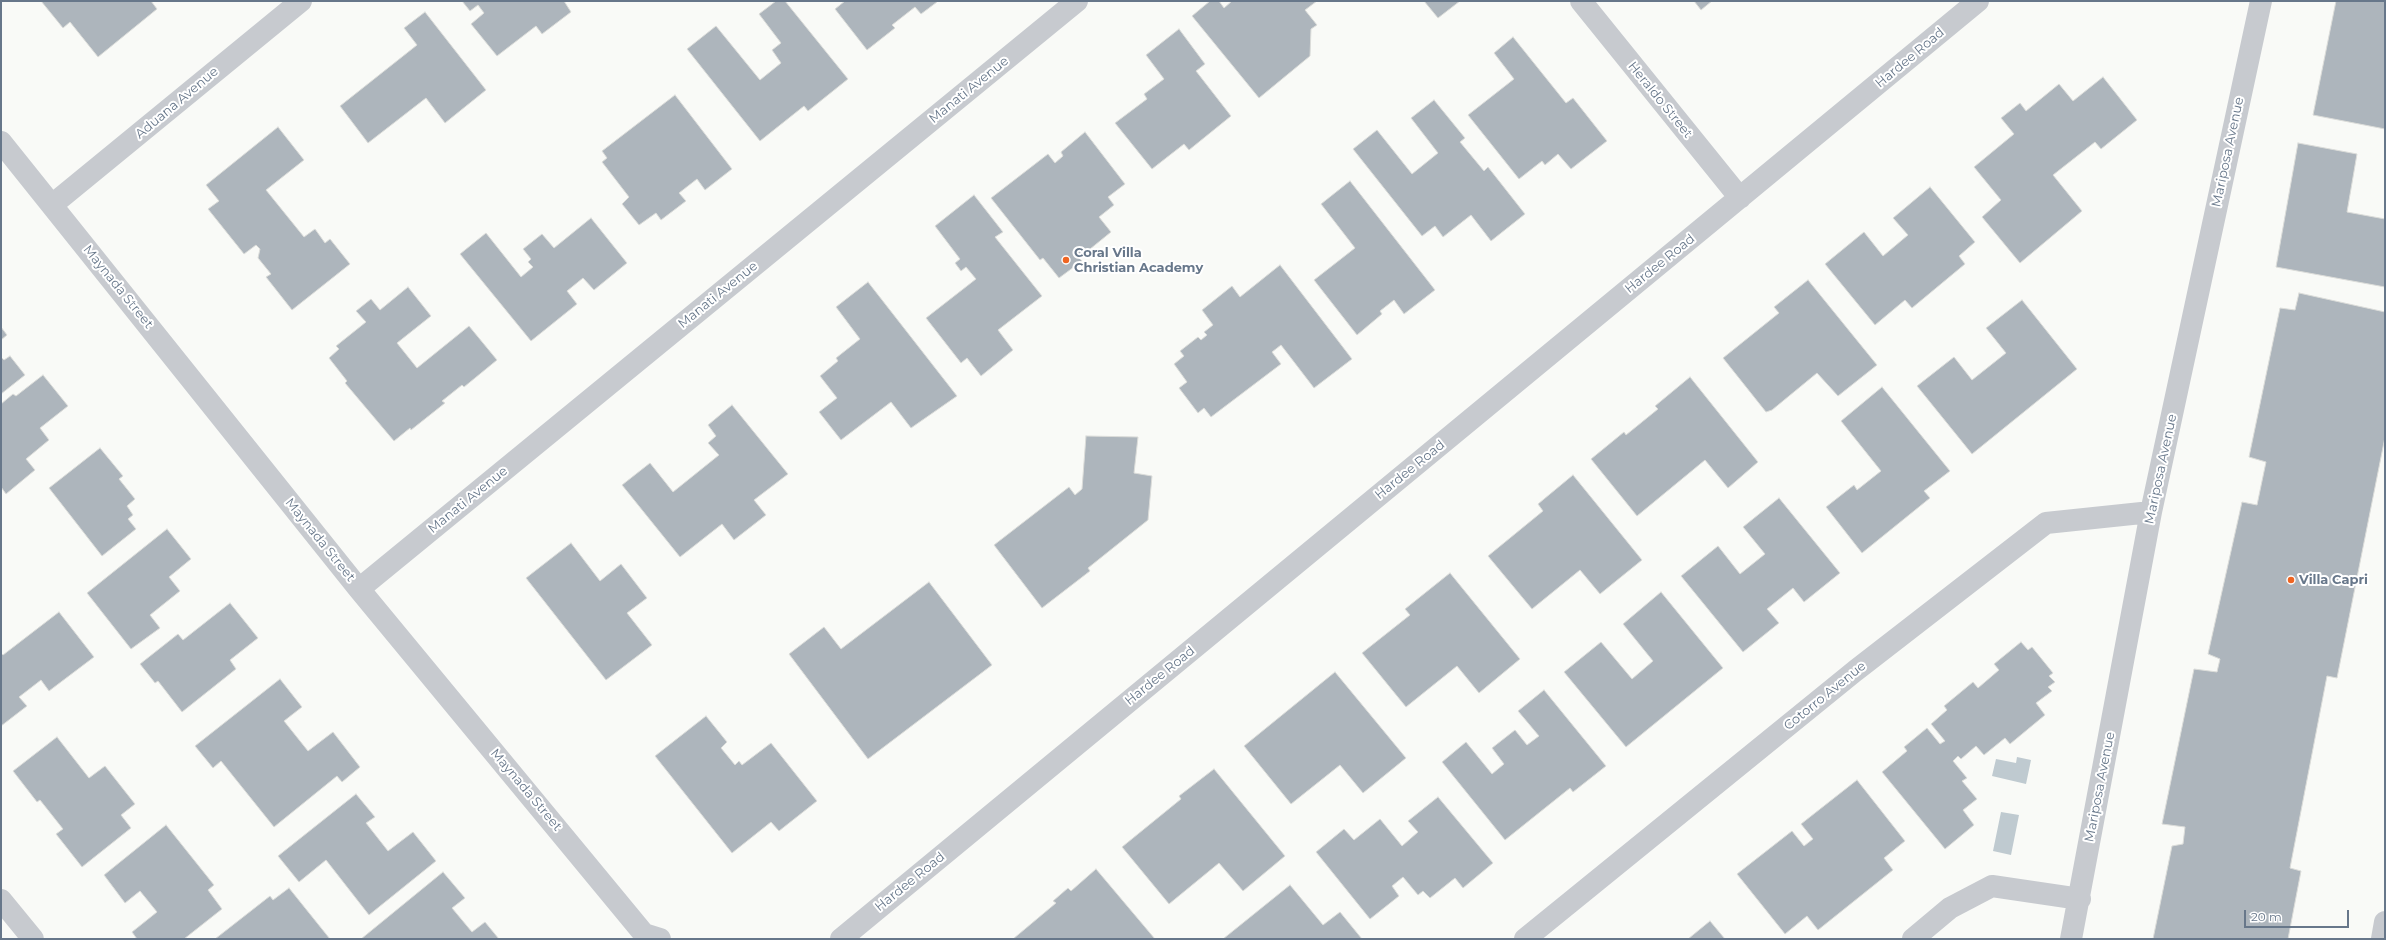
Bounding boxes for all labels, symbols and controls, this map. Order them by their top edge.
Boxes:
street label: Hardee Road [1872,25,1948,91]
street label: Manati Avenue [926,53,1012,127]
street label: Heraldo Street [1624,59,1696,141]
street label: Aduana Avenue [132,64,222,142]
street label: Mariposa Avenue [2209,96,2247,208]
street label: Hardee Road [1622,231,1698,297]
street label: Maynada Street [80,242,156,332]
place label: Coral Villa Christian Academy [1074,245,1203,276]
marker: Coral Villa Christian Academy [1061,255,1071,265]
street label: Manati Avenue [675,258,761,332]
street label: Mariposa Avenue [2142,413,2180,525]
street label: Hardee Road [1372,437,1448,503]
street label: Manati Avenue [425,463,511,537]
street label: Maynada Street [282,495,358,585]
place label: Villa Capri [2299,572,2368,588]
marker: Villa Capri [2286,575,2296,585]
street label: Hardee Road [1122,643,1198,709]
street label: Cotorro Avenue [1781,658,1869,734]
street label: Mariposa Avenue [2082,730,2118,844]
street label: Maynada Street [487,746,565,834]
street label: Hardee Road [872,849,948,915]
scale bar [2246,902,2351,928]
text: 20 m [2251,909,2282,924]

